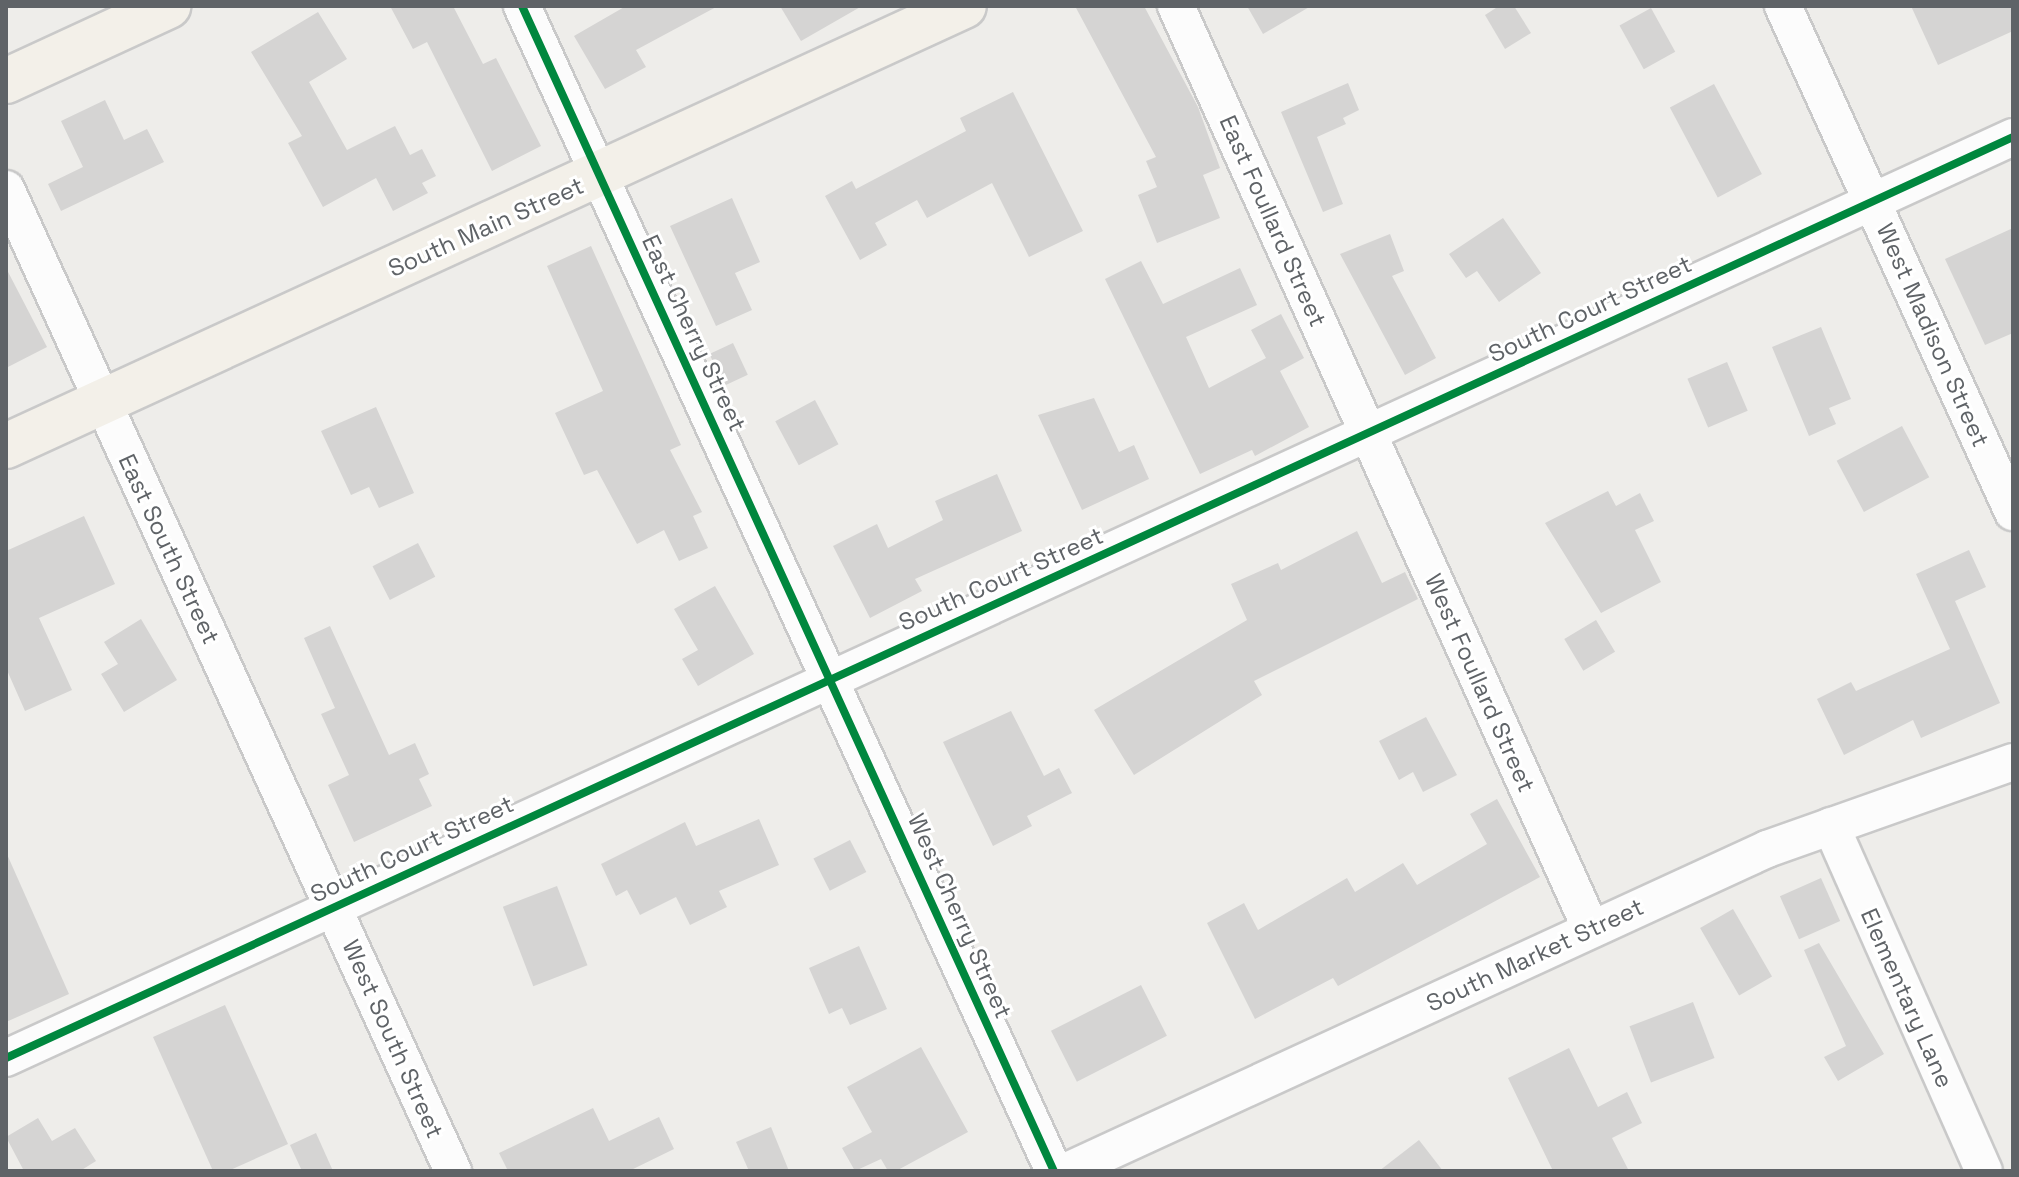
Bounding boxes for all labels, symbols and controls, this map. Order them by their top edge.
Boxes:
street label: East Foullard Street [1213,111,1333,331]
street label: South Main Street [384,171,588,283]
street label: West Madison Street [1871,219,1995,451]
street label: East Cherry Street [636,230,752,436]
street label: South Court Street [1484,249,1696,369]
street label: East South Street [112,449,226,649]
street label: South Court Street [894,521,1108,637]
street label: West Foullard Street [1419,569,1541,797]
street label: South Court Street [306,789,518,909]
street label: West Cherry Street [902,809,1018,1023]
street label: South Market Street [1422,892,1648,1018]
street label: Elementary Lane [1855,904,1959,1092]
street label: West South Street [336,935,450,1143]

